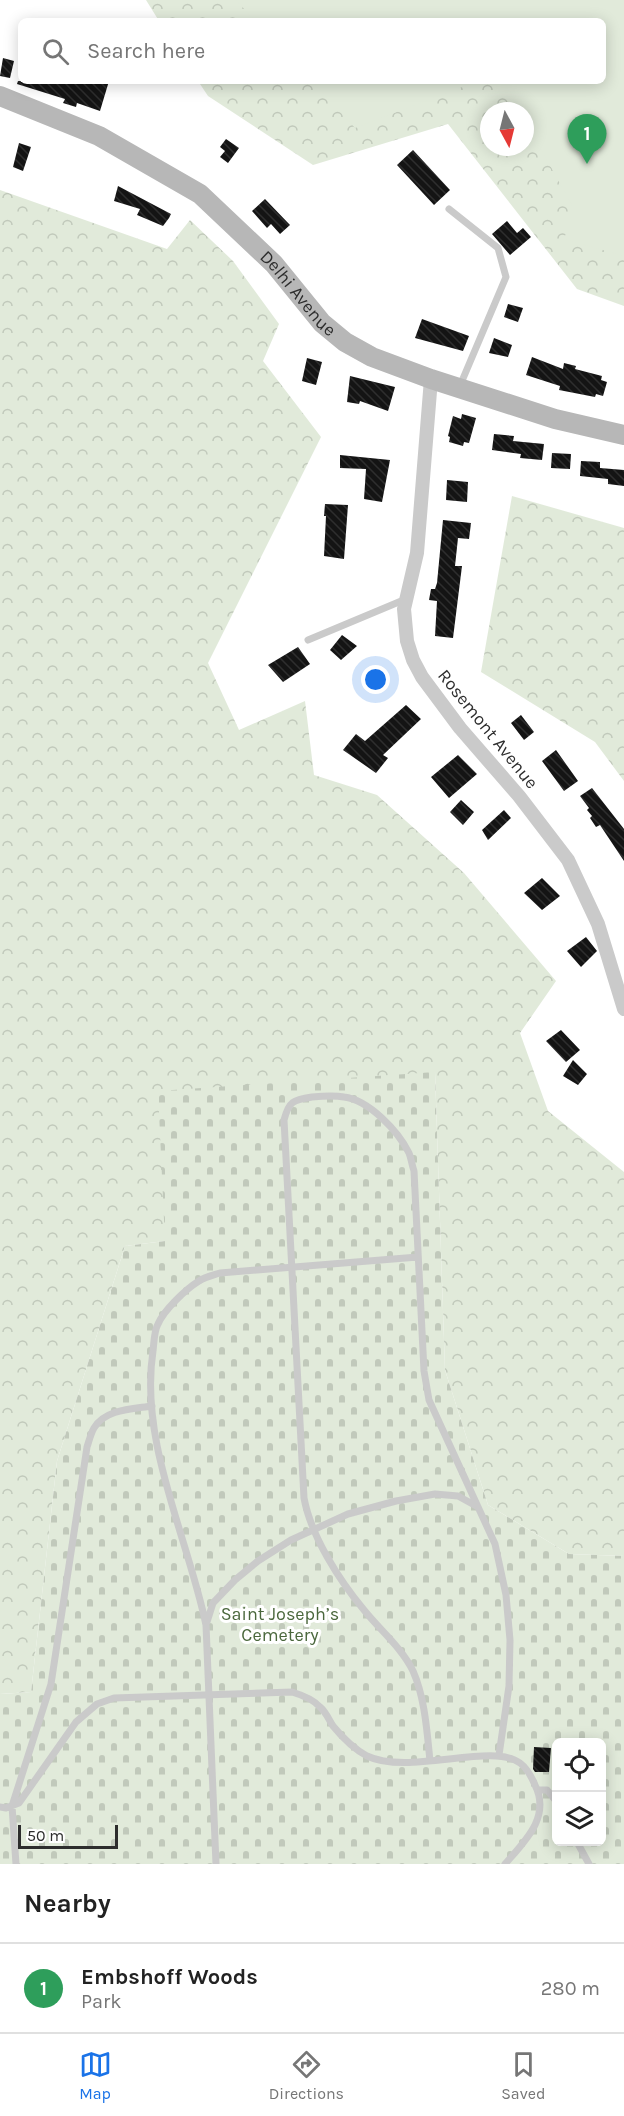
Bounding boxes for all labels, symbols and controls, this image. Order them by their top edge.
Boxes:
search box [18,18,606,84]
icon: search [39,35,72,68]
text: Search here [87,38,205,64]
north arrow [480,102,534,156]
pin: 1 [568,114,606,164]
street label: Delhi Avenue [255,246,340,341]
your location [361,665,390,694]
street label: Rosemont Avenue [433,665,543,793]
park label: Saint Joseph’s Cemetery [221,1603,339,1646]
map controls [552,1738,606,1846]
button: locate [552,1738,606,1792]
button: layers [552,1792,606,1846]
scale bar [18,1822,118,1850]
text: 50 m [27,1826,64,1845]
text: Nearby [24,1888,111,1919]
text: Embshoff Woods [81,1964,258,1990]
text: 1 [40,1977,47,2000]
text: 280 m [541,1977,600,2000]
text: Park [81,1990,122,2013]
tab: Map [79,2048,112,2103]
tab: Directions [269,2048,344,2103]
tab: Saved [501,2048,545,2103]

